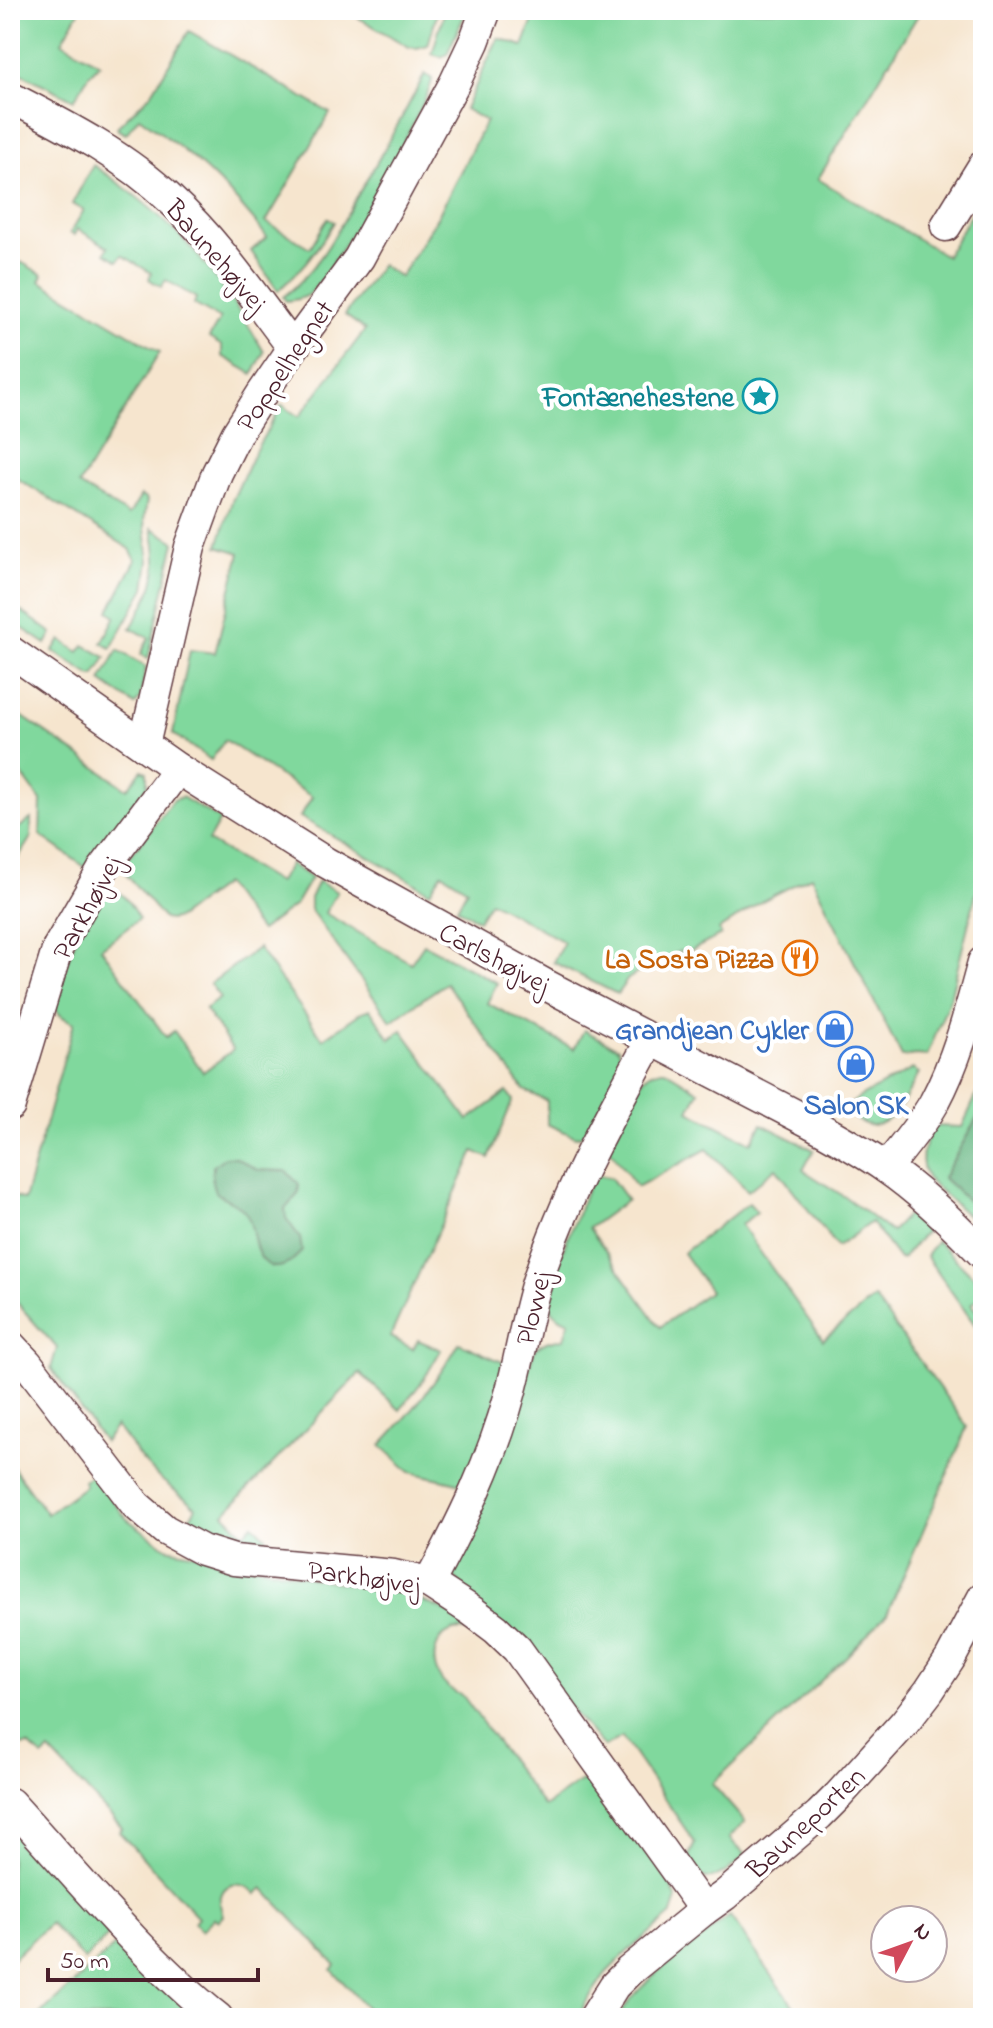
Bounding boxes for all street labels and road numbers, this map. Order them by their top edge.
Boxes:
street label: Baunehøjvej [153,191,276,324]
street label: Poppelhegnet [228,293,346,441]
street label: Parkhøjvej [44,848,135,968]
street label: Carlshøjvej [430,914,558,1007]
street label: Plovvej [507,1266,565,1350]
street label: Parkhøjvej [305,1551,424,1608]
street label: Bauneporten [738,1758,876,1892]

